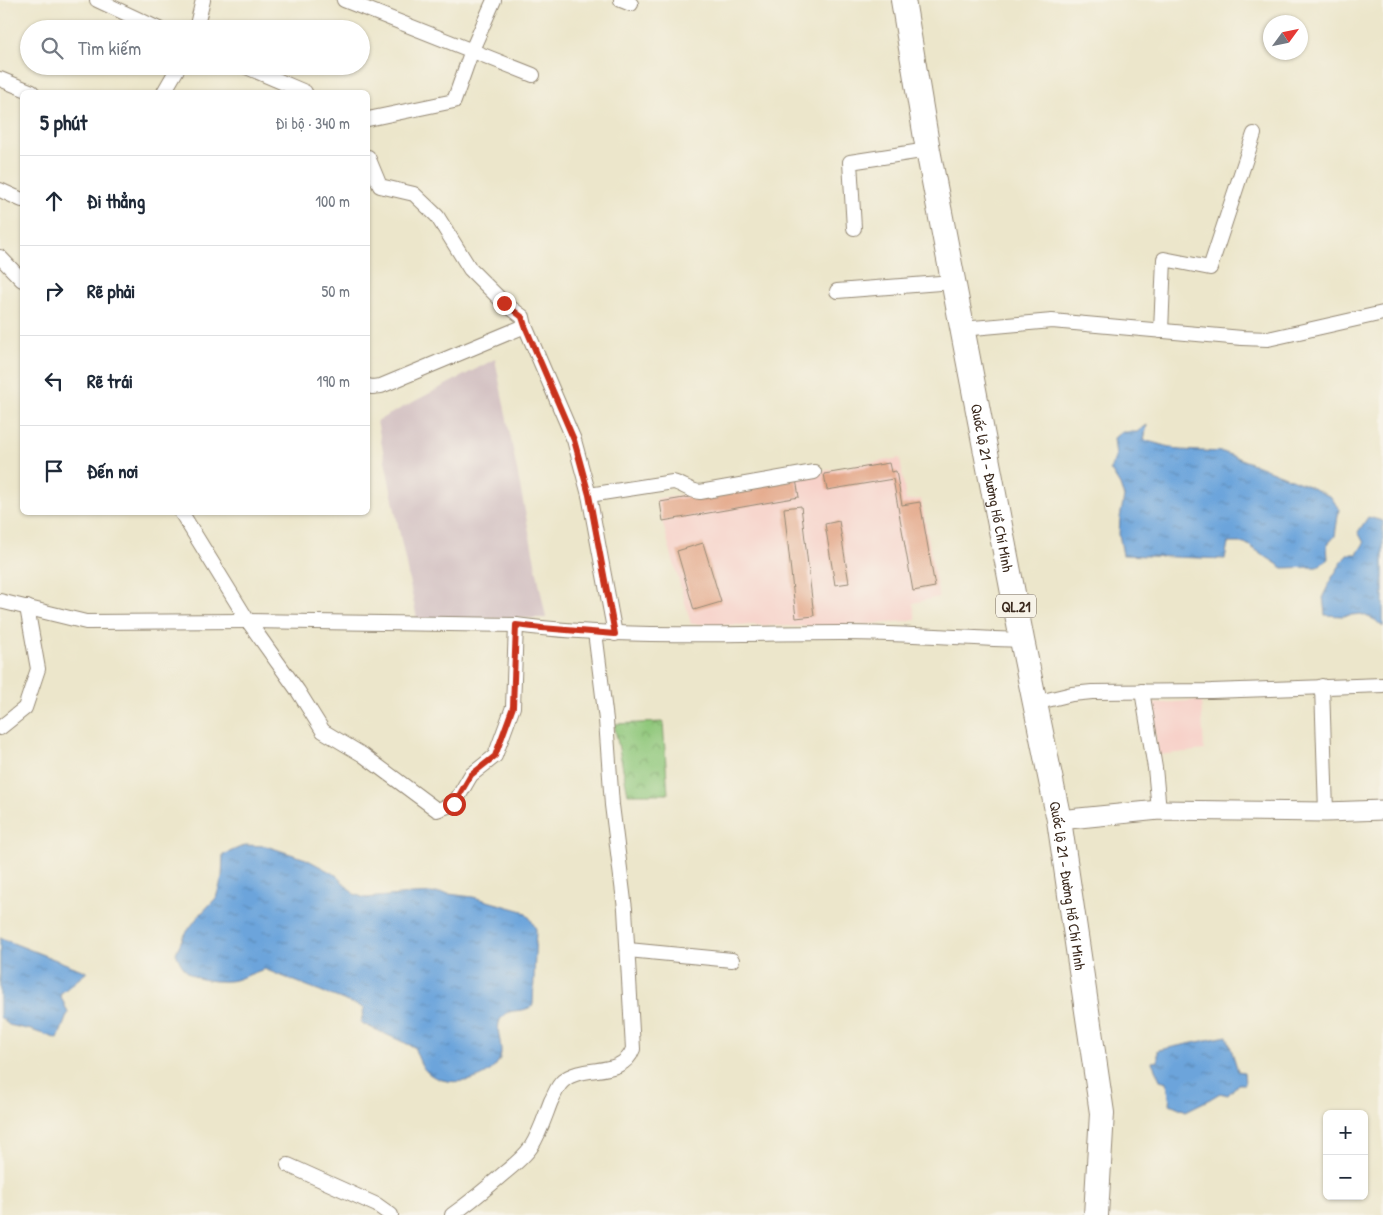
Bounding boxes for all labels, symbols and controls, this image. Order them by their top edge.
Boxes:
north arrow [1263,15,1308,60]
search box [20,20,370,75]
icon: search [38,34,66,62]
text: Tìm kiếm [78,35,141,61]
text: 5 phút [40,108,87,137]
text: Đi bộ · 340 m [275,112,350,134]
icon: ahead [40,187,68,215]
text: Đi thẳng [87,188,145,214]
text: 100 m [315,190,350,212]
icon: right [40,277,68,305]
text: Rẽ phải [87,278,135,304]
text: 50 m [322,280,350,302]
route end [493,292,516,315]
icon: left [40,367,68,395]
text: Rẽ trái [87,368,133,394]
text: 190 m [317,370,350,392]
street label: Quốc lộ 21 - Đường Hồ Chí Minh [966,402,1019,574]
icon: arrive [40,457,68,485]
text: Đến nơi [87,458,138,484]
road number: QL.21 [996,594,1036,618]
route start [443,793,466,816]
street label: Quốc lộ 21 - Đường Hồ Chí Minh [1045,799,1091,971]
map controls [1323,1110,1368,1200]
button: + [1323,1110,1368,1155]
button: − [1323,1155,1368,1200]

